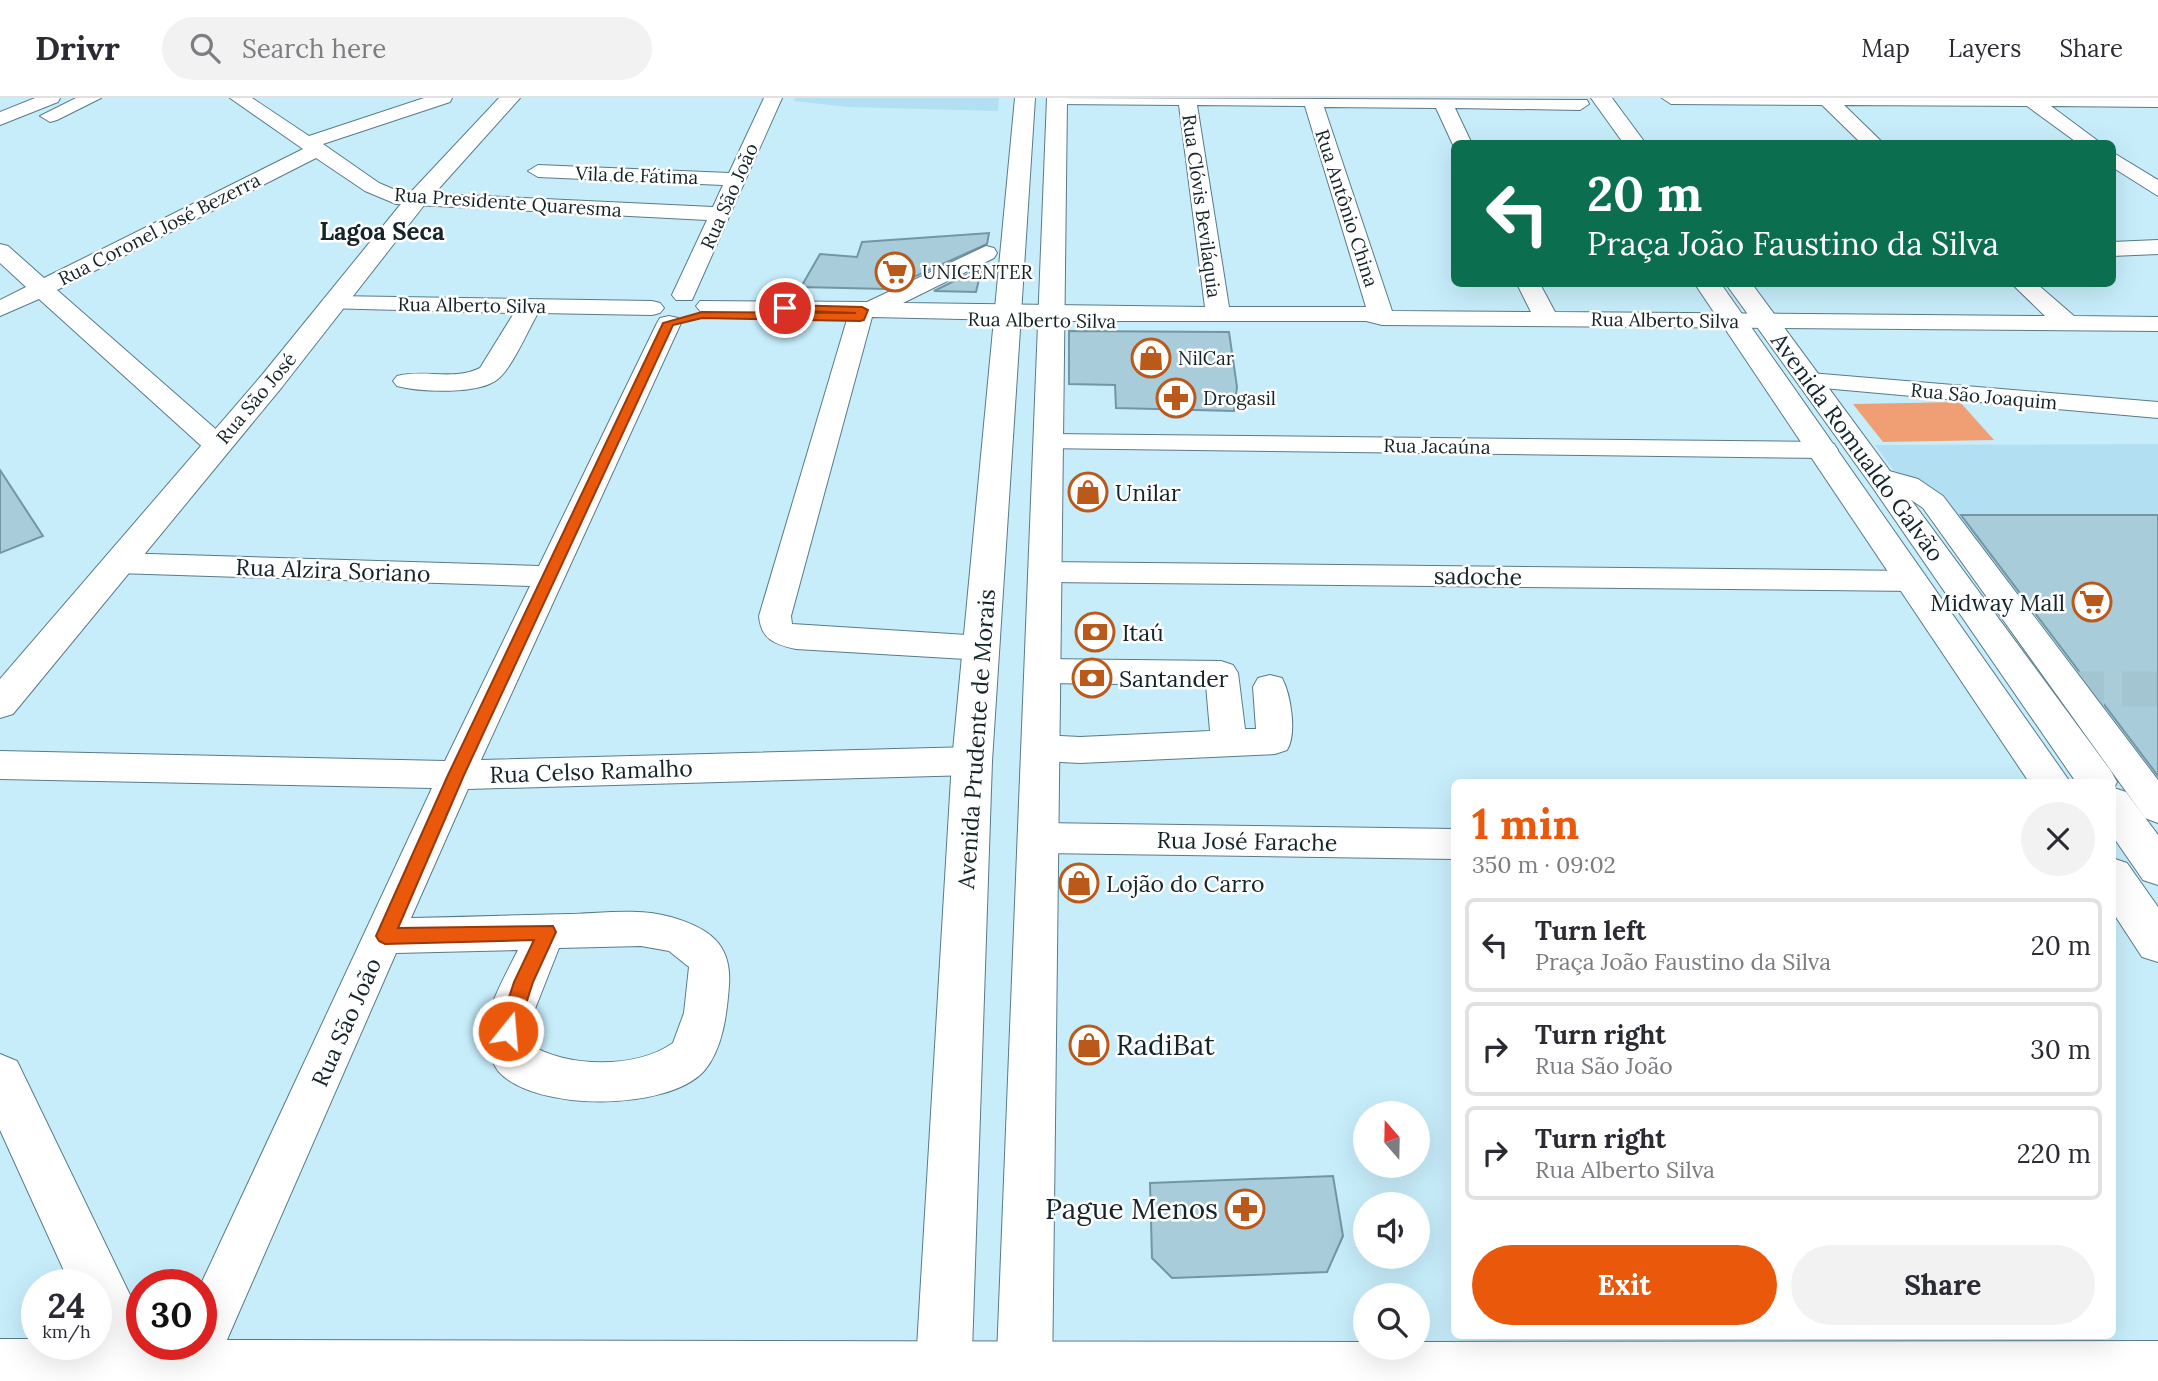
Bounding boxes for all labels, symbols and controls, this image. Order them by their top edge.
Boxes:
search box [162,17,652,80]
text: Drivr [35,27,120,69]
icon: search [186,29,224,67]
text: Search here [242,32,386,65]
text: Map [1861,33,1910,64]
text: Layers [1948,33,2021,64]
text: Share [2059,33,2123,64]
street label: Rua Clóvis Beviláquia [1177,112,1227,300]
street label: Rua Antônio China [1310,126,1384,290]
street label: Rua São João [695,139,763,253]
street label: Vila de Fátima [574,161,699,189]
text: 20 m [1587,162,1702,224]
street label: Rua Coronel José Bezerra [54,167,264,291]
icon: left [1472,168,1563,259]
street label: Rua Presidente Quaresma [393,182,623,222]
district label: Lagoa Seca [319,216,445,247]
text: Praça João Faustino da Silva [1587,223,1999,264]
supermarket icon: UNICENTER [874,251,916,293]
place label: UNICENTER [922,260,1033,284]
pin [755,278,815,338]
icon: arrive [766,289,804,327]
street label: Rua Alberto Silva [397,292,547,318]
street label: Rua Alberto Silva [967,307,1117,333]
street label: Rua Alberto Silva [1590,307,1740,333]
street label: Avenida Romualdo Galvão [1765,326,1951,567]
shop icon: NilCar [1130,337,1172,379]
place label: NilCar [1178,346,1235,370]
street label: Rua São José [211,347,301,449]
pharmacy icon: Drogasil [1155,377,1197,419]
street label: Rua São Joaquim [1910,378,2058,414]
place label: Drogasil [1203,386,1276,410]
street label: Rua Jacaúna [1383,433,1491,459]
shop icon: Unilar [1067,471,1109,513]
place label: Unilar [1115,478,1181,507]
street label: Rua Alzira Soriano [235,552,431,588]
street label: sadoche [1434,561,1522,591]
supermarket icon: Midway Mall [2071,581,2113,623]
street label: Avenida Prudente de Morais [951,588,1001,891]
place label: Midway Mall [1930,588,2065,617]
bank icon: Itaú [1074,611,1116,653]
place label: Itaú [1122,618,1164,647]
bank icon: Santander [1071,657,1113,699]
place label: Santander [1119,664,1229,693]
street label: Rua Celso Ramalho [489,753,693,789]
text: 1 min [1472,797,1579,851]
button: close [2021,802,2095,876]
street label: Rua José Farache [1156,825,1338,857]
text: 350 m · 09:02 [1472,850,1616,879]
shop icon: Lojão do Carro [1058,862,1100,904]
place label: Lojão do Carro [1106,869,1265,898]
text: Turn left [1535,914,1646,947]
icon: left [1476,926,1514,964]
text: 20 m [2031,929,2091,962]
text: Praça João Faustino da Silva [1535,947,1831,976]
street label: Rua São João [305,953,387,1091]
position arrow [471,994,545,1068]
text: Turn right [1535,1018,1666,1051]
shop icon: RadiBat [1068,1024,1110,1066]
place label: RadiBat [1116,1027,1215,1063]
icon: right [1476,1030,1514,1068]
text: 30 m [2030,1033,2091,1066]
text: Rua São João [1535,1051,1673,1080]
north arrow [1353,1101,1430,1178]
map controls [1353,1101,1430,1360]
text: Turn right [1535,1122,1666,1155]
icon: right [1476,1134,1514,1172]
text: 220 m [2017,1137,2091,1170]
text: Rua Alberto Silva [1535,1155,1715,1184]
pharmacy icon: Pague Menos [1224,1188,1266,1230]
place label: Pague Menos [1045,1191,1218,1227]
button: sound [1353,1192,1430,1269]
button: Exit [1472,1245,1777,1325]
button: Share [1791,1245,2095,1325]
speed limit sign: 30 [126,1269,217,1360]
text: 24 [48,1283,85,1328]
button: search [1353,1283,1430,1360]
text: km/h [42,1320,91,1343]

